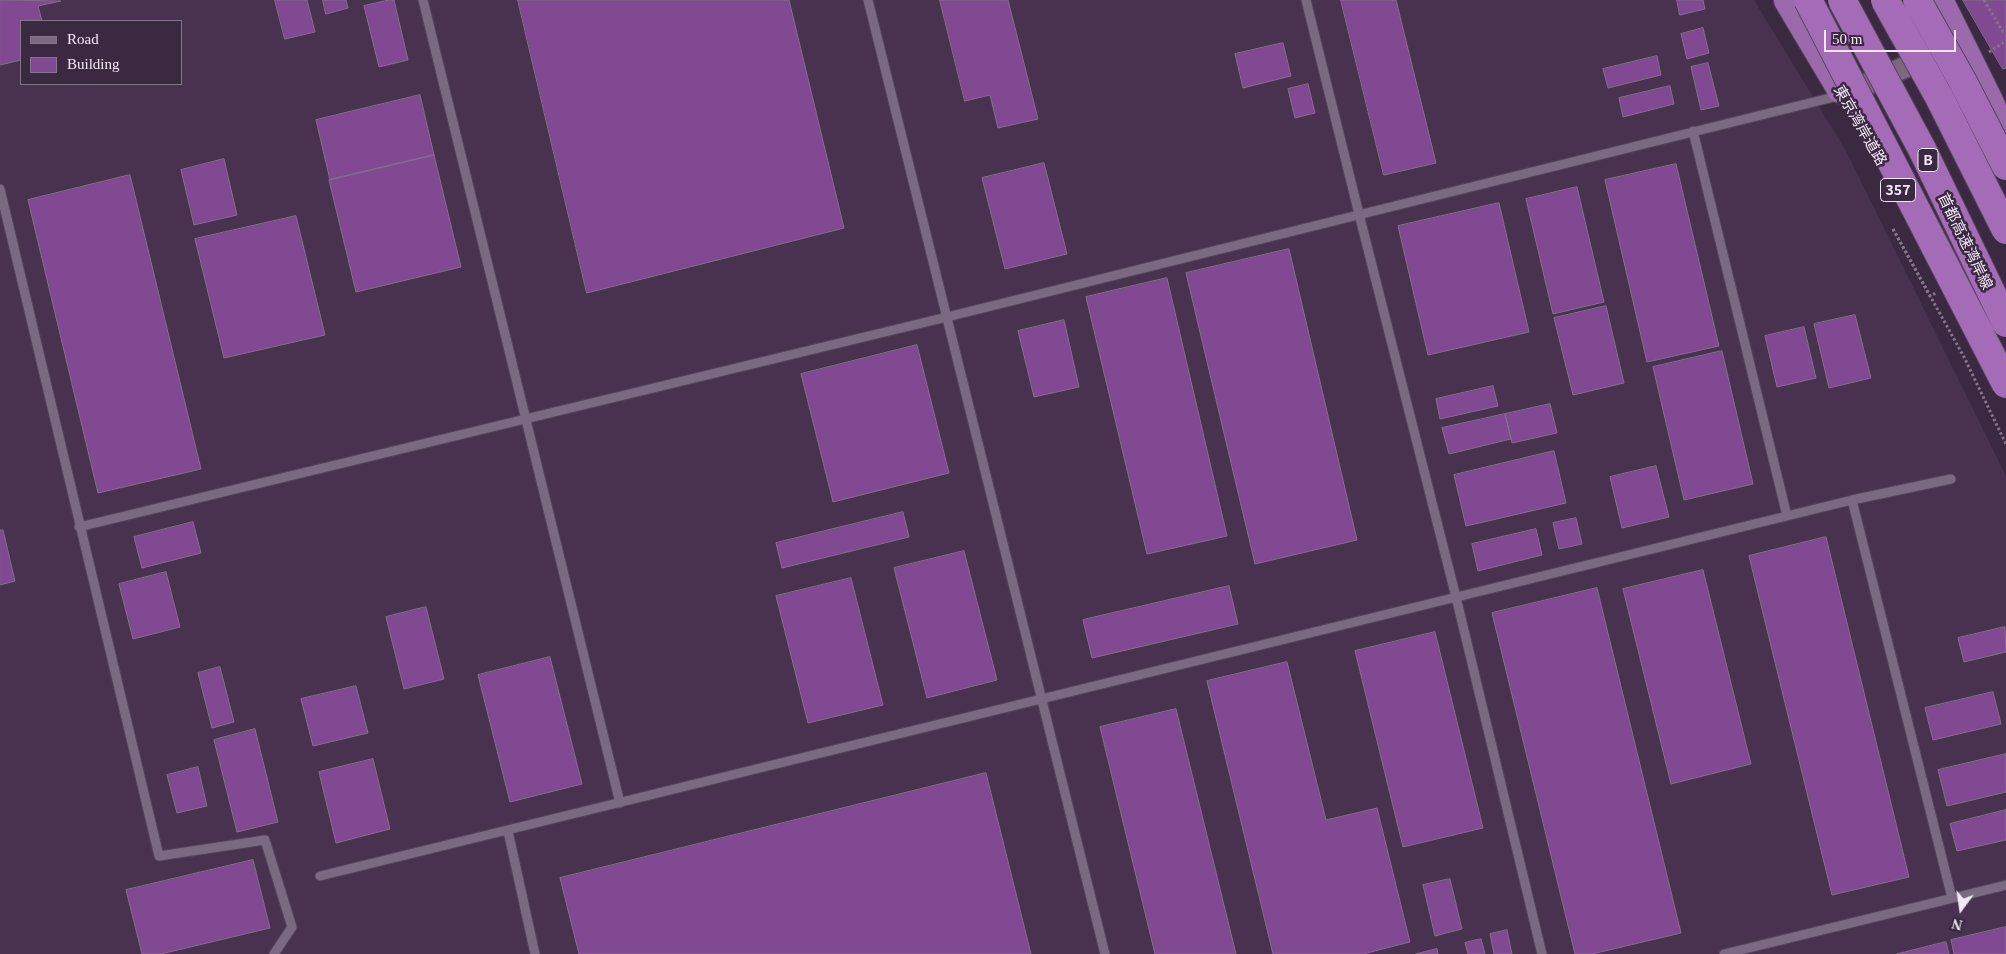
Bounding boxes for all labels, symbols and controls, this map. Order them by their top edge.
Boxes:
legend [20,20,182,85]
scale bar [1826,20,1958,52]
text: Road [67,31,99,47]
text: 50 m [1832,31,1862,47]
text: Building [67,56,120,72]
street label: 東京湾岸道路 [1831,82,1891,168]
road number: B [1918,148,1938,172]
road number: 357 [1880,178,1916,202]
street label: 首都高速湾岸線 [1935,190,1997,292]
north arrow [1936,884,1986,934]
text: N [1951,916,1964,933]

